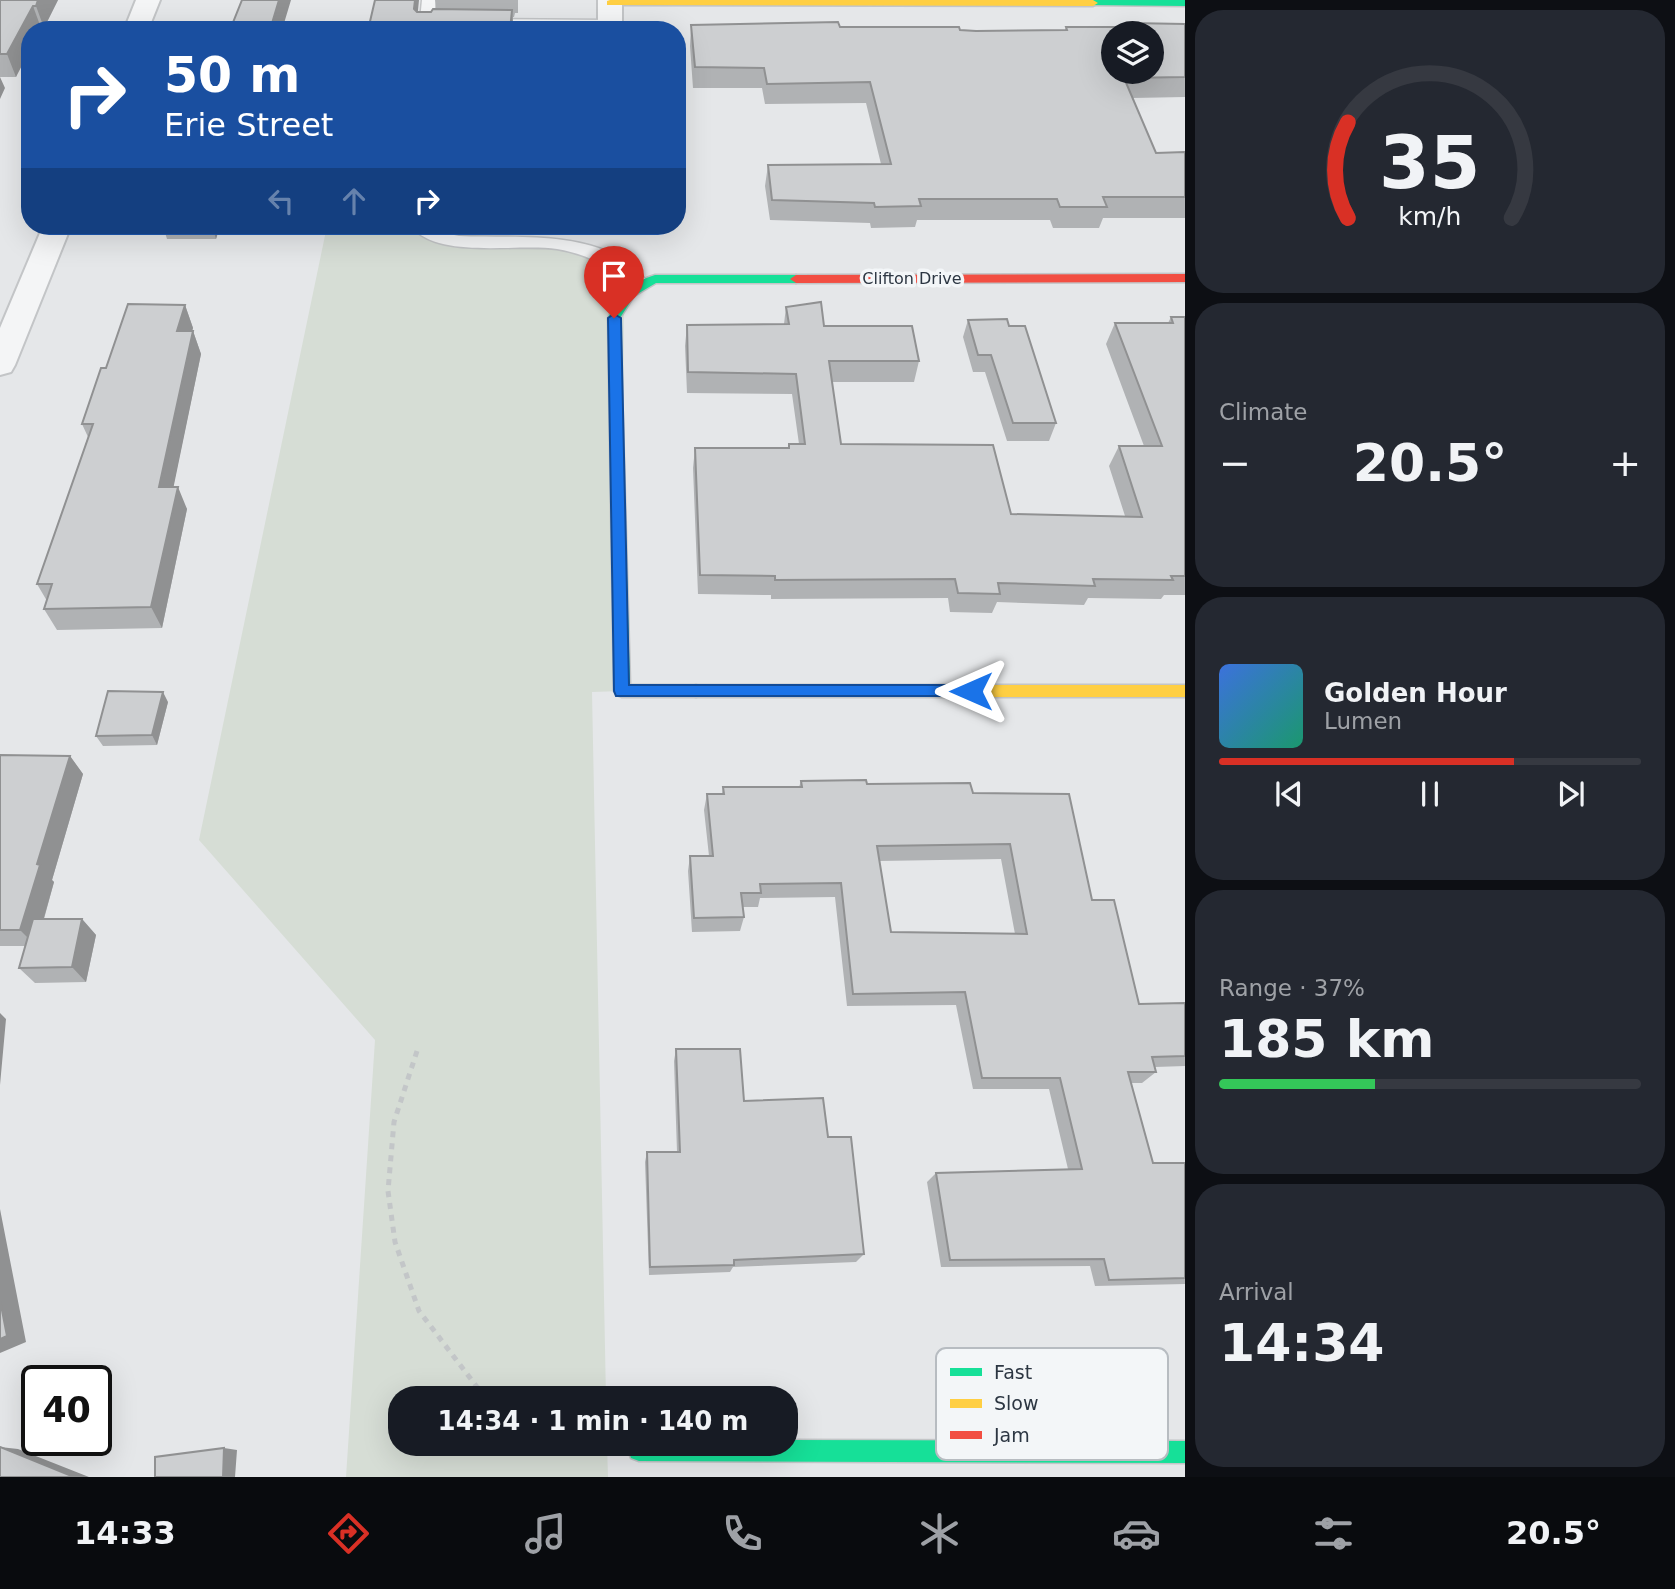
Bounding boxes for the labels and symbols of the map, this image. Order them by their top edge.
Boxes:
pin [584,246,644,318]
street label: Clifton Drive [862,269,962,288]
position arrow [934,654,1008,728]
legend [936,1348,1168,1460]
text: Fast [994,1361,1032,1383]
speed limit sign: 40 [21,1365,112,1456]
text: Slow [994,1392,1039,1414]
text: Jam [993,1424,1030,1446]

